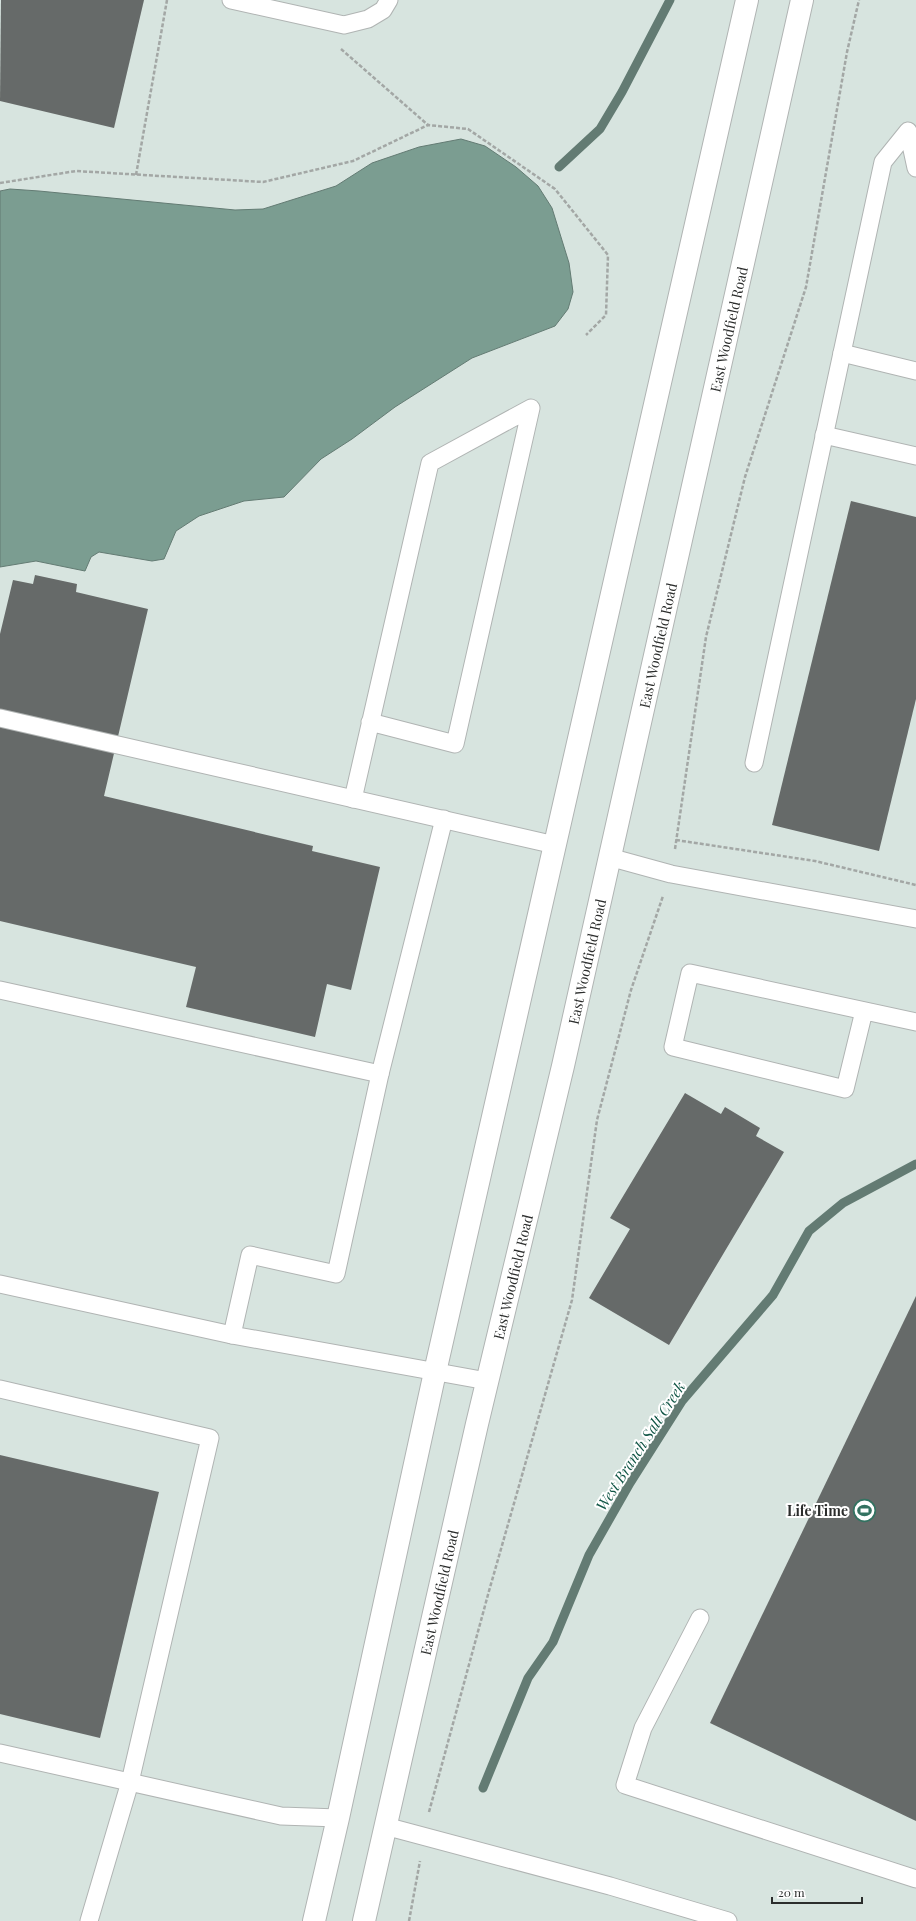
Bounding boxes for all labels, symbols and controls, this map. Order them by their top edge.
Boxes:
street label: East Woodfield Road [705,265,751,394]
street label: East Woodfield Road [634,581,681,710]
street label: East Woodfield Road [563,897,610,1026]
street label: East Woodfield Road [488,1212,537,1341]
water label: West Branch Salt Creek [591,1377,689,1514]
sports icon: Life Time [851,1497,877,1523]
place label: Life Time [787,1501,848,1520]
street label: East Woodfield Road [415,1528,462,1657]
scale bar [772,1879,862,1905]
text: 20 m [778,1884,805,1900]

